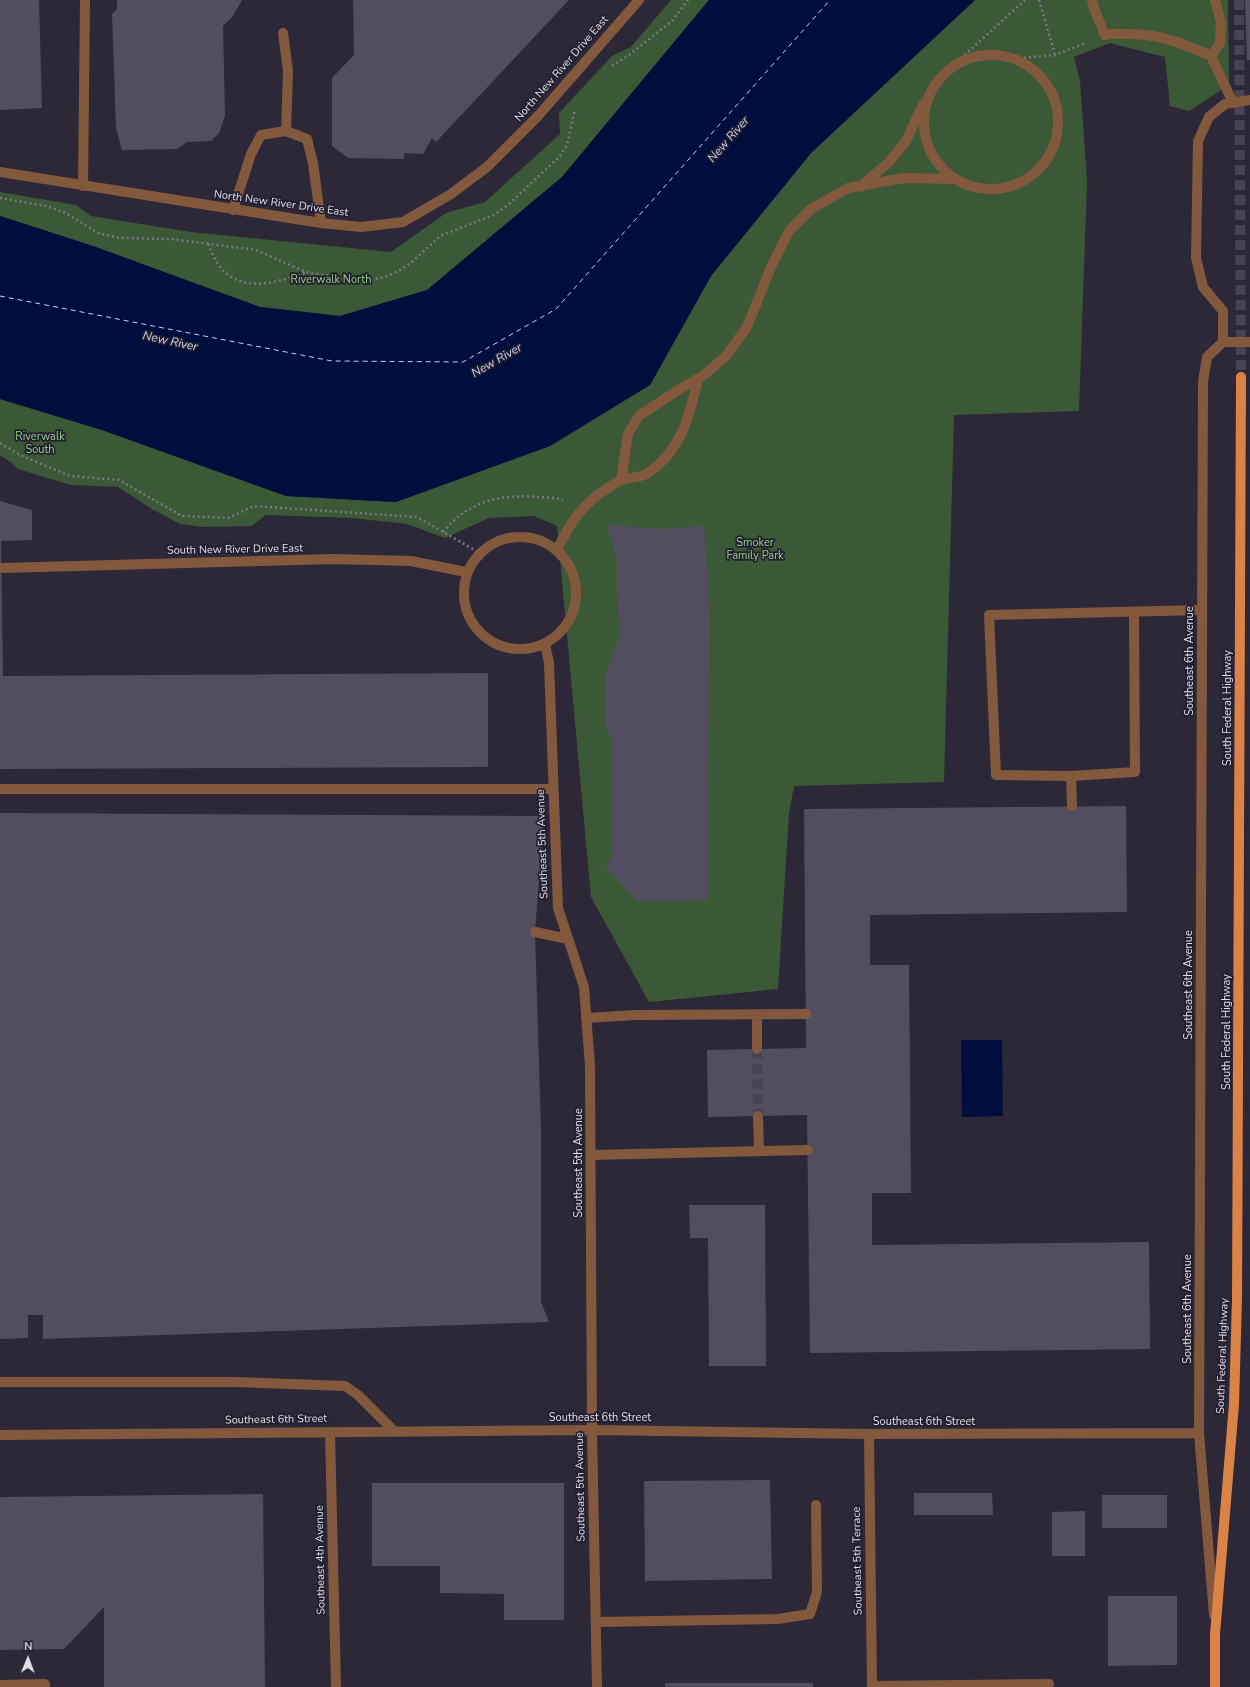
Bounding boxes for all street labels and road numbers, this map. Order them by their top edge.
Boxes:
street label: North New River Drive East [513,13,611,125]
street label: North New River Drive East [213,188,349,220]
street label: South New River Drive East [167,542,303,558]
street label: Southeast 6th Avenue [1183,606,1197,716]
street label: South Federal Highway [1221,650,1235,766]
street label: Southeast 5th Avenue [534,789,552,899]
street label: Southeast 6th Avenue [1182,930,1196,1040]
street label: South Federal Highway [1220,974,1234,1090]
street label: Southeast 5th Avenue [572,1108,586,1218]
street label: Southeast 6th Avenue [1181,1254,1195,1364]
street label: South Federal Highway [1214,1298,1232,1414]
street label: Southeast 6th Street [549,1411,651,1425]
street label: Southeast 6th Street [225,1413,327,1427]
street label: Southeast 6th Street [873,1415,975,1429]
street label: Southeast 5th Avenue [573,1432,589,1542]
street label: Southeast 4th Avenue [313,1505,329,1615]
street label: Southeast 5th Terrace [850,1507,866,1615]

